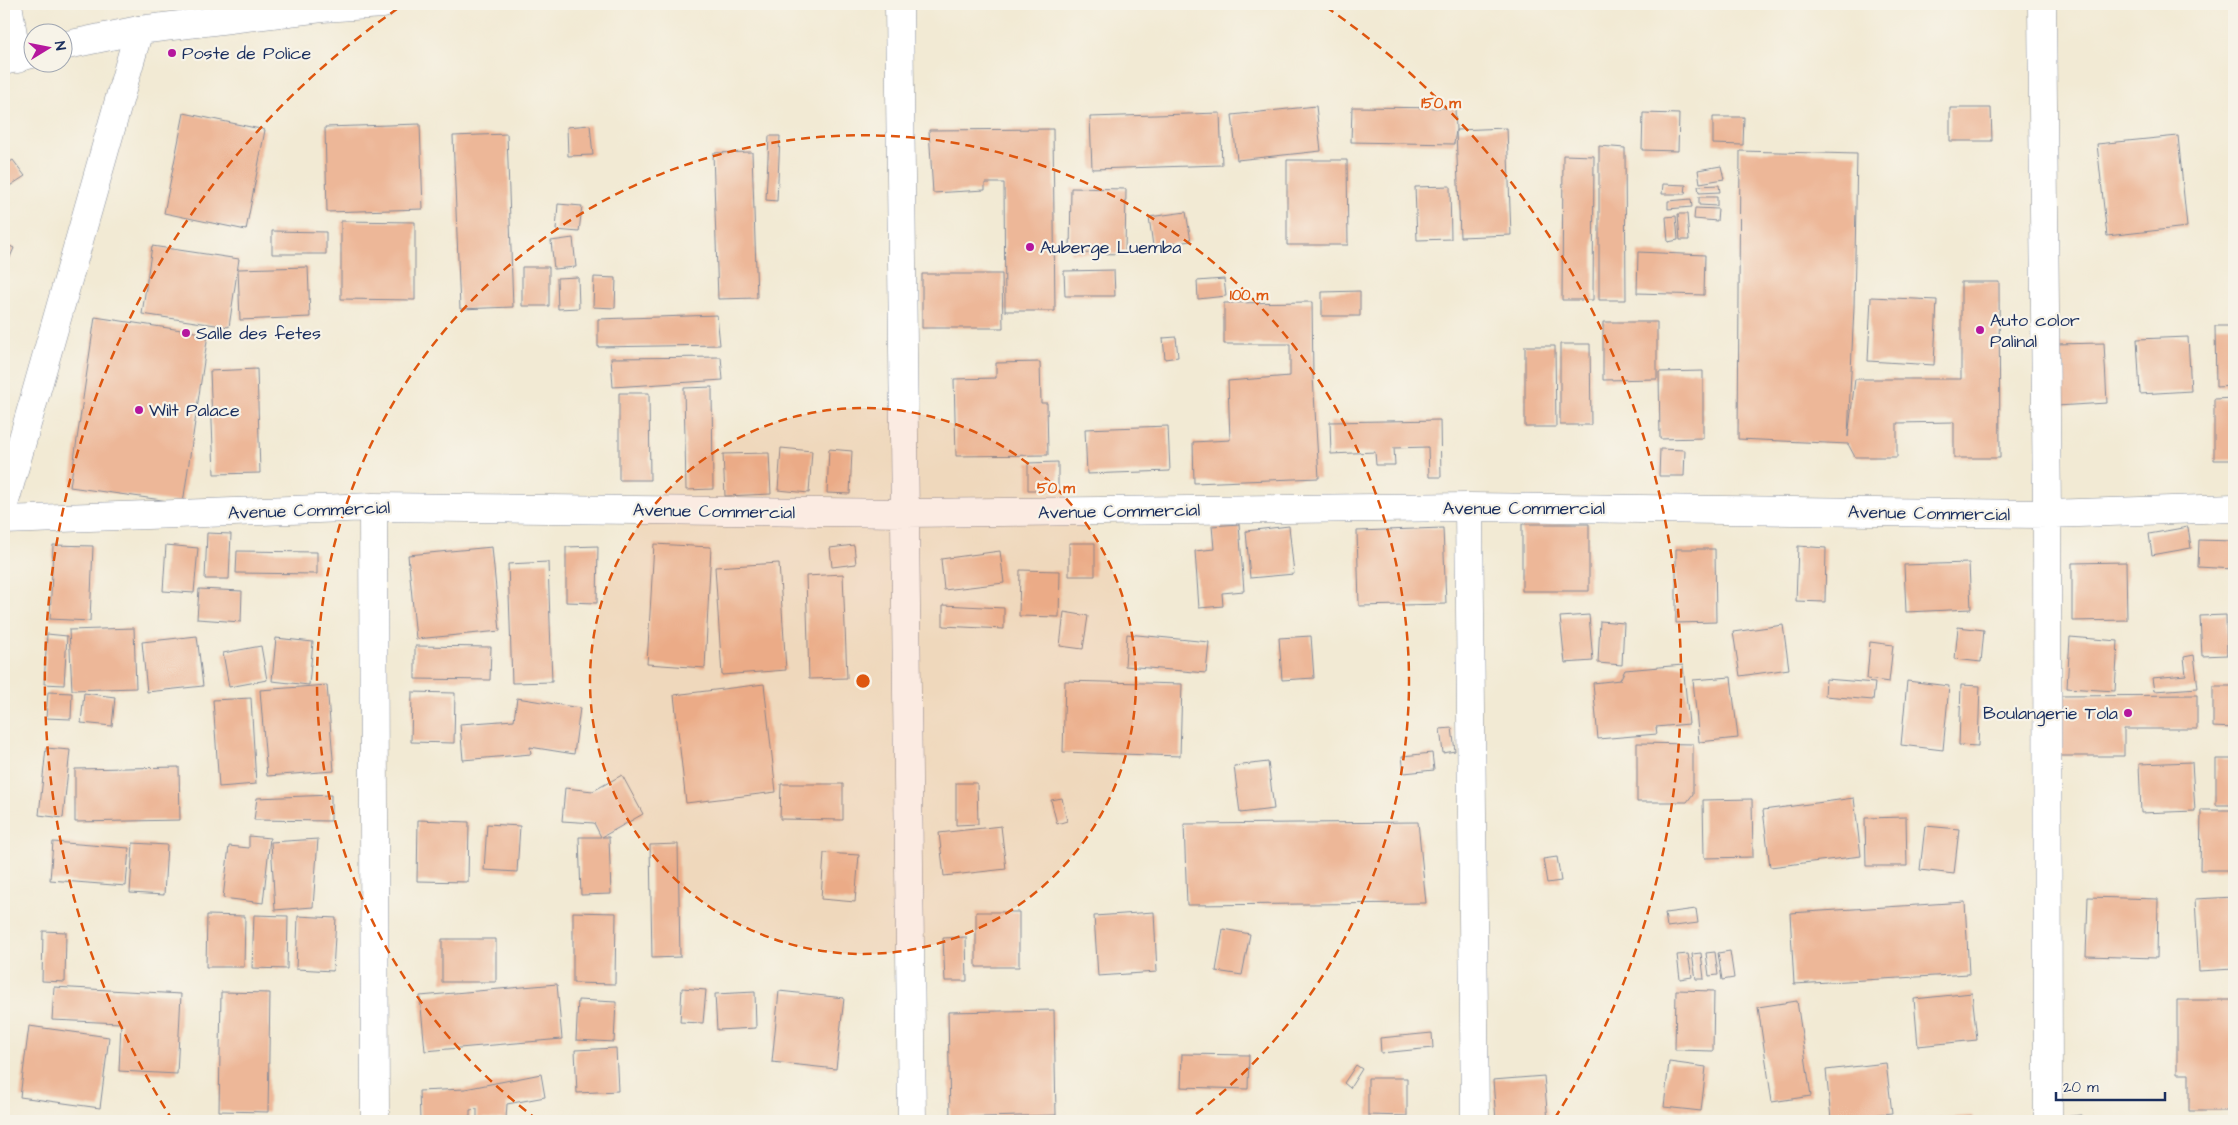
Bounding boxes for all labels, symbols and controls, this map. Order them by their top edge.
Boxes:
north arrow [22,22,72,72]
text: N [49,40,70,52]
place label: Poste de Police [182,41,312,66]
marker: Poste de Police [166,47,178,59]
text: 150 m [1421,93,1461,114]
place label: Auberge Luemba [1040,235,1181,261]
marker: Auberge Luemba [1024,241,1036,253]
text: 100 m [1230,285,1269,306]
place label: Auto color Palinal [1990,308,2080,354]
place label: Salle des fetes [196,321,321,346]
marker: Auto color Palinal [1974,324,1986,336]
marker: Salle des fetes [180,327,192,339]
place label: Wilt Palace [149,398,240,423]
marker: Wilt Palace [133,404,145,416]
text: 50 m [1037,478,1075,499]
street label: Avenue Commercial [227,495,391,526]
street label: Avenue Commercial [1443,496,1605,521]
street label: Avenue Commercial [633,498,796,525]
street label: Avenue Commercial [1038,498,1201,525]
street label: Avenue Commercial [1848,500,2011,527]
centre of rings [854,672,872,690]
place label: Boulangerie Tola [1983,701,2118,727]
marker: Boulangerie Tola [2122,707,2134,719]
scale bar [2056,1070,2164,1102]
text: 20 m [2063,1077,2099,1098]

